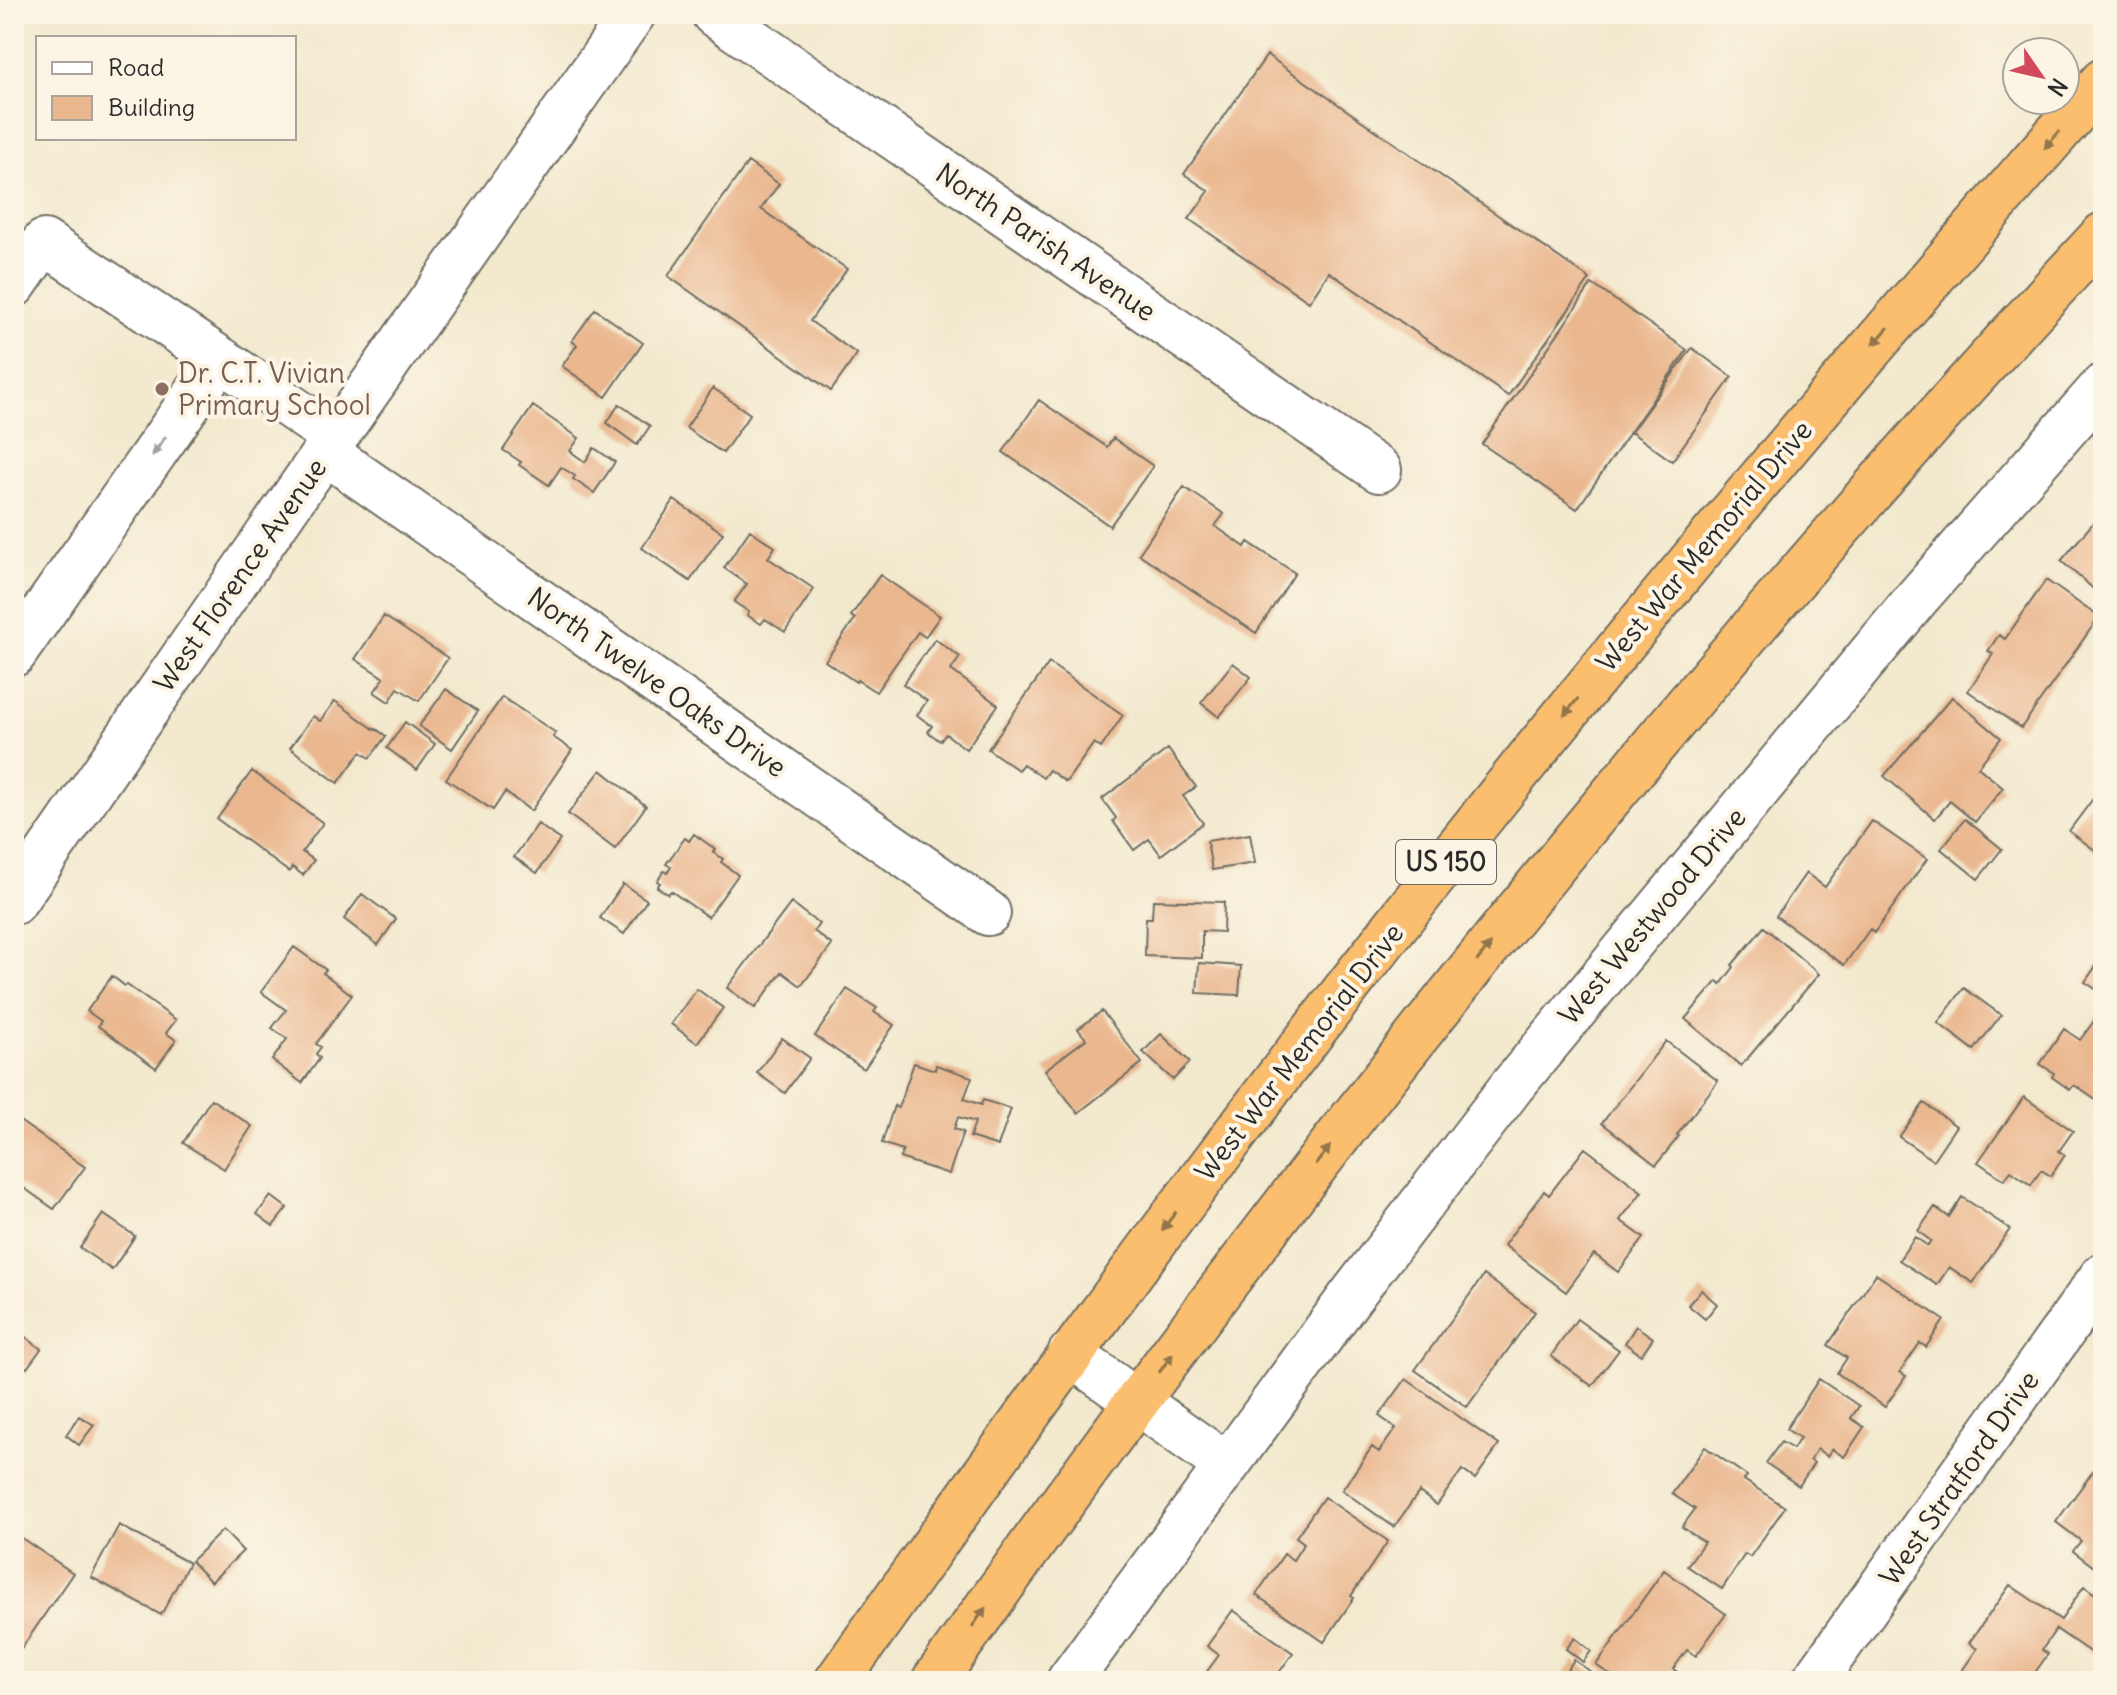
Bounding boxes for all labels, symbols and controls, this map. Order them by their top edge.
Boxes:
legend [36,36,296,140]
north arrow [2001,36,2081,116]
text: Road [108,52,164,82]
text: N [2042,73,2073,101]
text: Building [108,92,195,122]
one-way arrow [2043,130,2061,149]
street label: North Parish Avenue [929,155,1163,329]
one-way arrow [1873,326,1890,346]
place label: Dr. C.T. Vivian Primary School [178,355,371,423]
marker: Dr. C.T. Vivian Primary School [153,380,171,398]
street label: West War Memorial Drive [1588,413,1820,679]
one-way arrow [152,435,167,456]
street label: West Florence Avenue [146,451,334,699]
street label: North Twelve Oaks Drive [521,579,793,785]
one-way arrow [1563,697,1579,717]
street label: West Westwood Drive [1551,800,1753,1032]
road number: US 150 [1396,840,1496,884]
street label: West War Memorial Drive [1187,916,1411,1188]
one-way arrow [1476,942,1492,962]
one-way arrow [1314,1145,1330,1165]
one-way arrow [1161,1210,1177,1232]
one-way arrow [1158,1352,1174,1374]
street label: West Stratford Drive [1871,1363,2047,1593]
one-way arrow [971,1607,986,1628]

